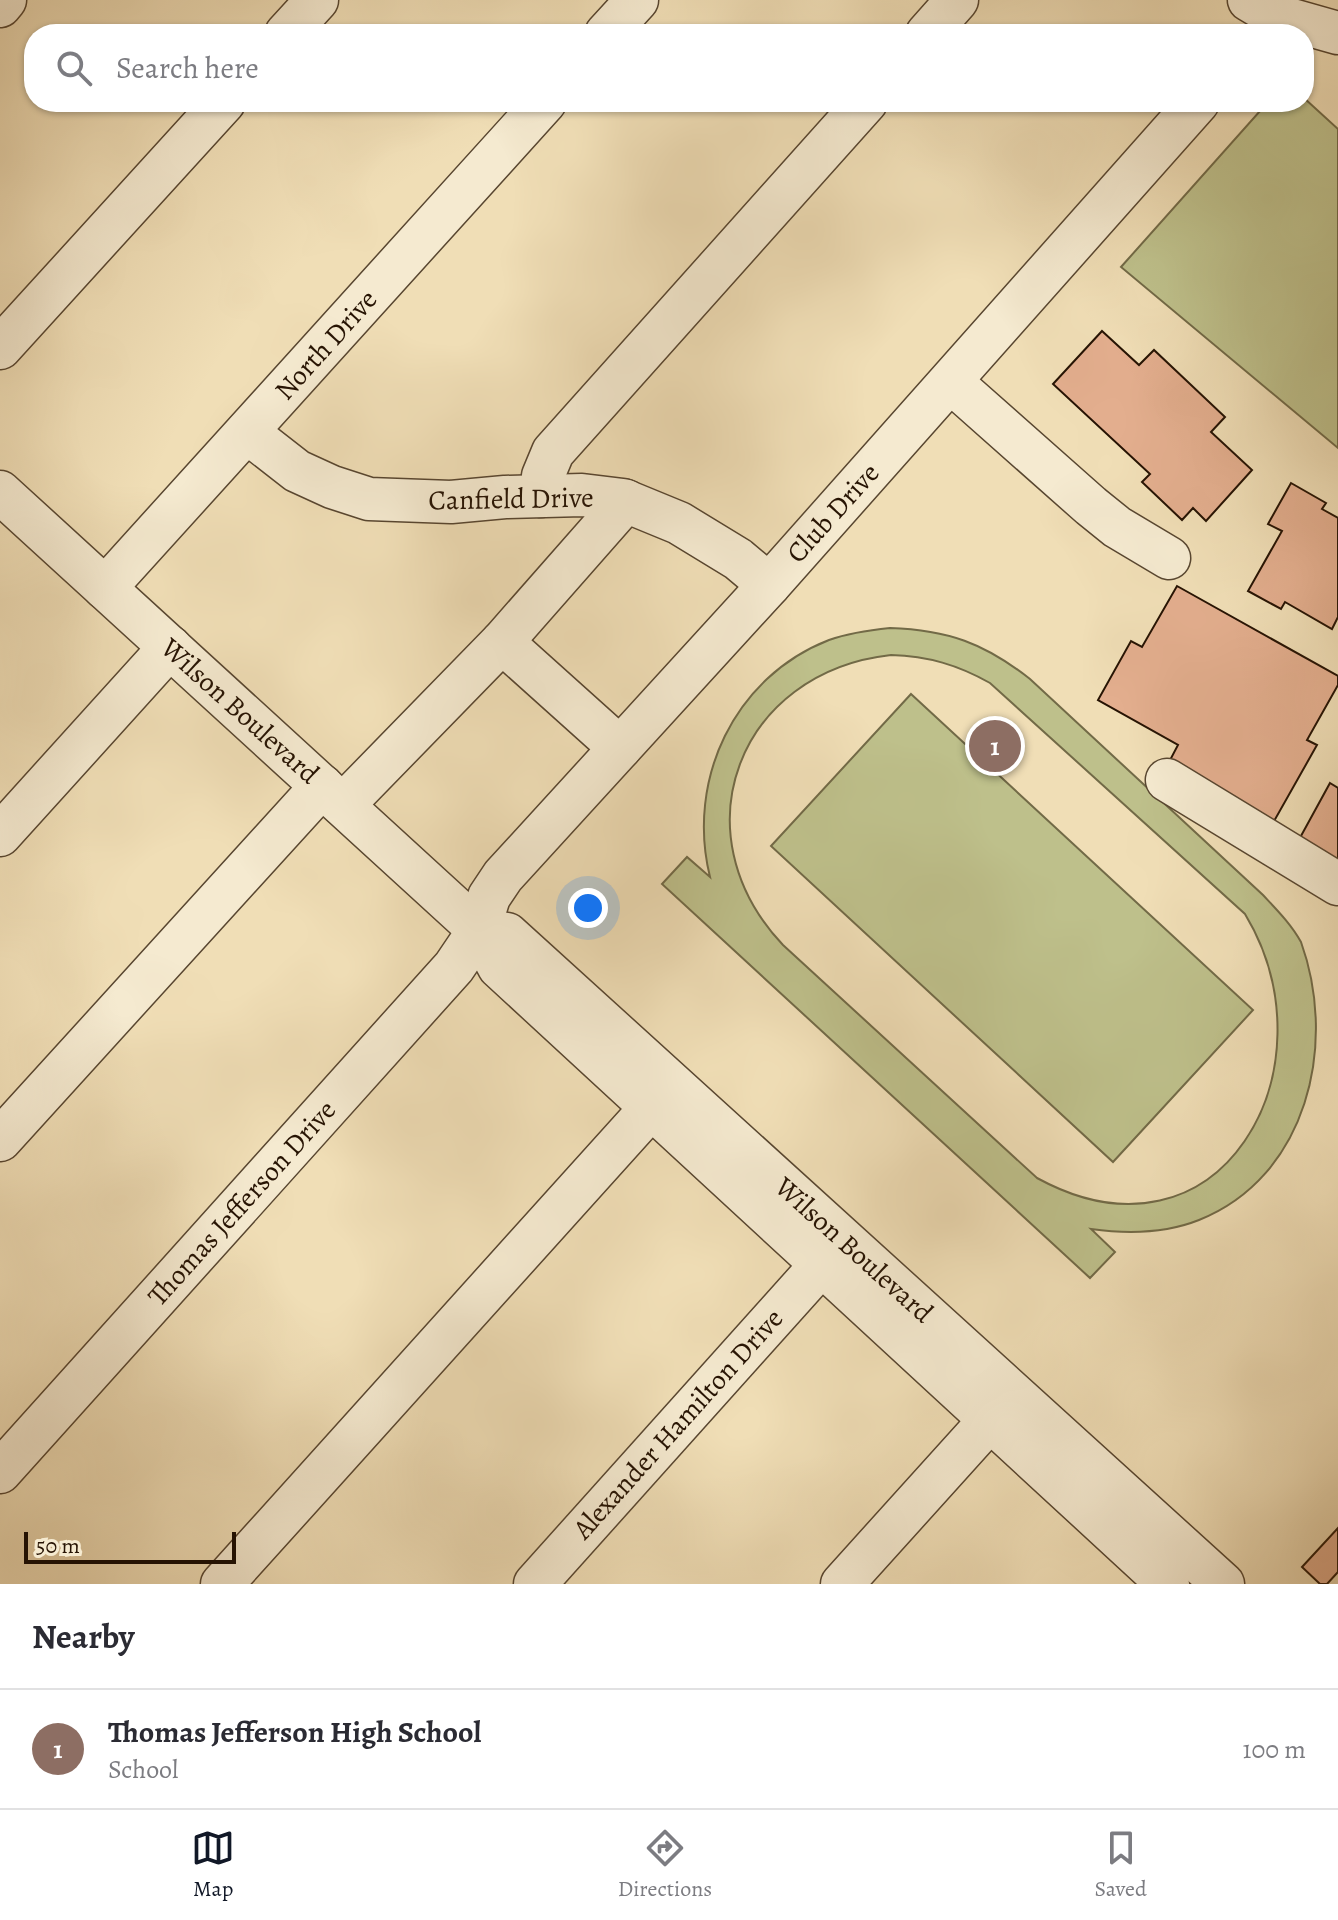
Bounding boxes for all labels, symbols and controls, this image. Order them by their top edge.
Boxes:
search box [24,24,1314,112]
icon: search [52,46,96,90]
text: Search here [116,48,259,88]
street label: North Drive [266,281,386,409]
street label: Club Drive [778,455,888,571]
street label: Canfield Drive [428,479,594,519]
street label: Wilson Boulevard [152,629,328,793]
pin: 1 [969,716,1021,776]
your location [568,888,608,928]
street label: Thomas Jefferson Drive [139,1092,345,1314]
street label: Wilson Boulevard [766,1168,942,1332]
street label: Alexander Hamilton Drive [563,1300,792,1548]
scale bar [24,1528,236,1564]
text: 50 m [36,1531,80,1561]
text: Nearby [32,1613,135,1660]
text: Thomas Jefferson High School [108,1712,481,1752]
text: 1 [53,1732,63,1767]
text: 100 m [1243,1732,1306,1767]
text: School [108,1752,178,1787]
tab: Map [191,1826,235,1904]
tab: Directions [618,1826,712,1904]
tab: Saved [1095,1826,1147,1904]

